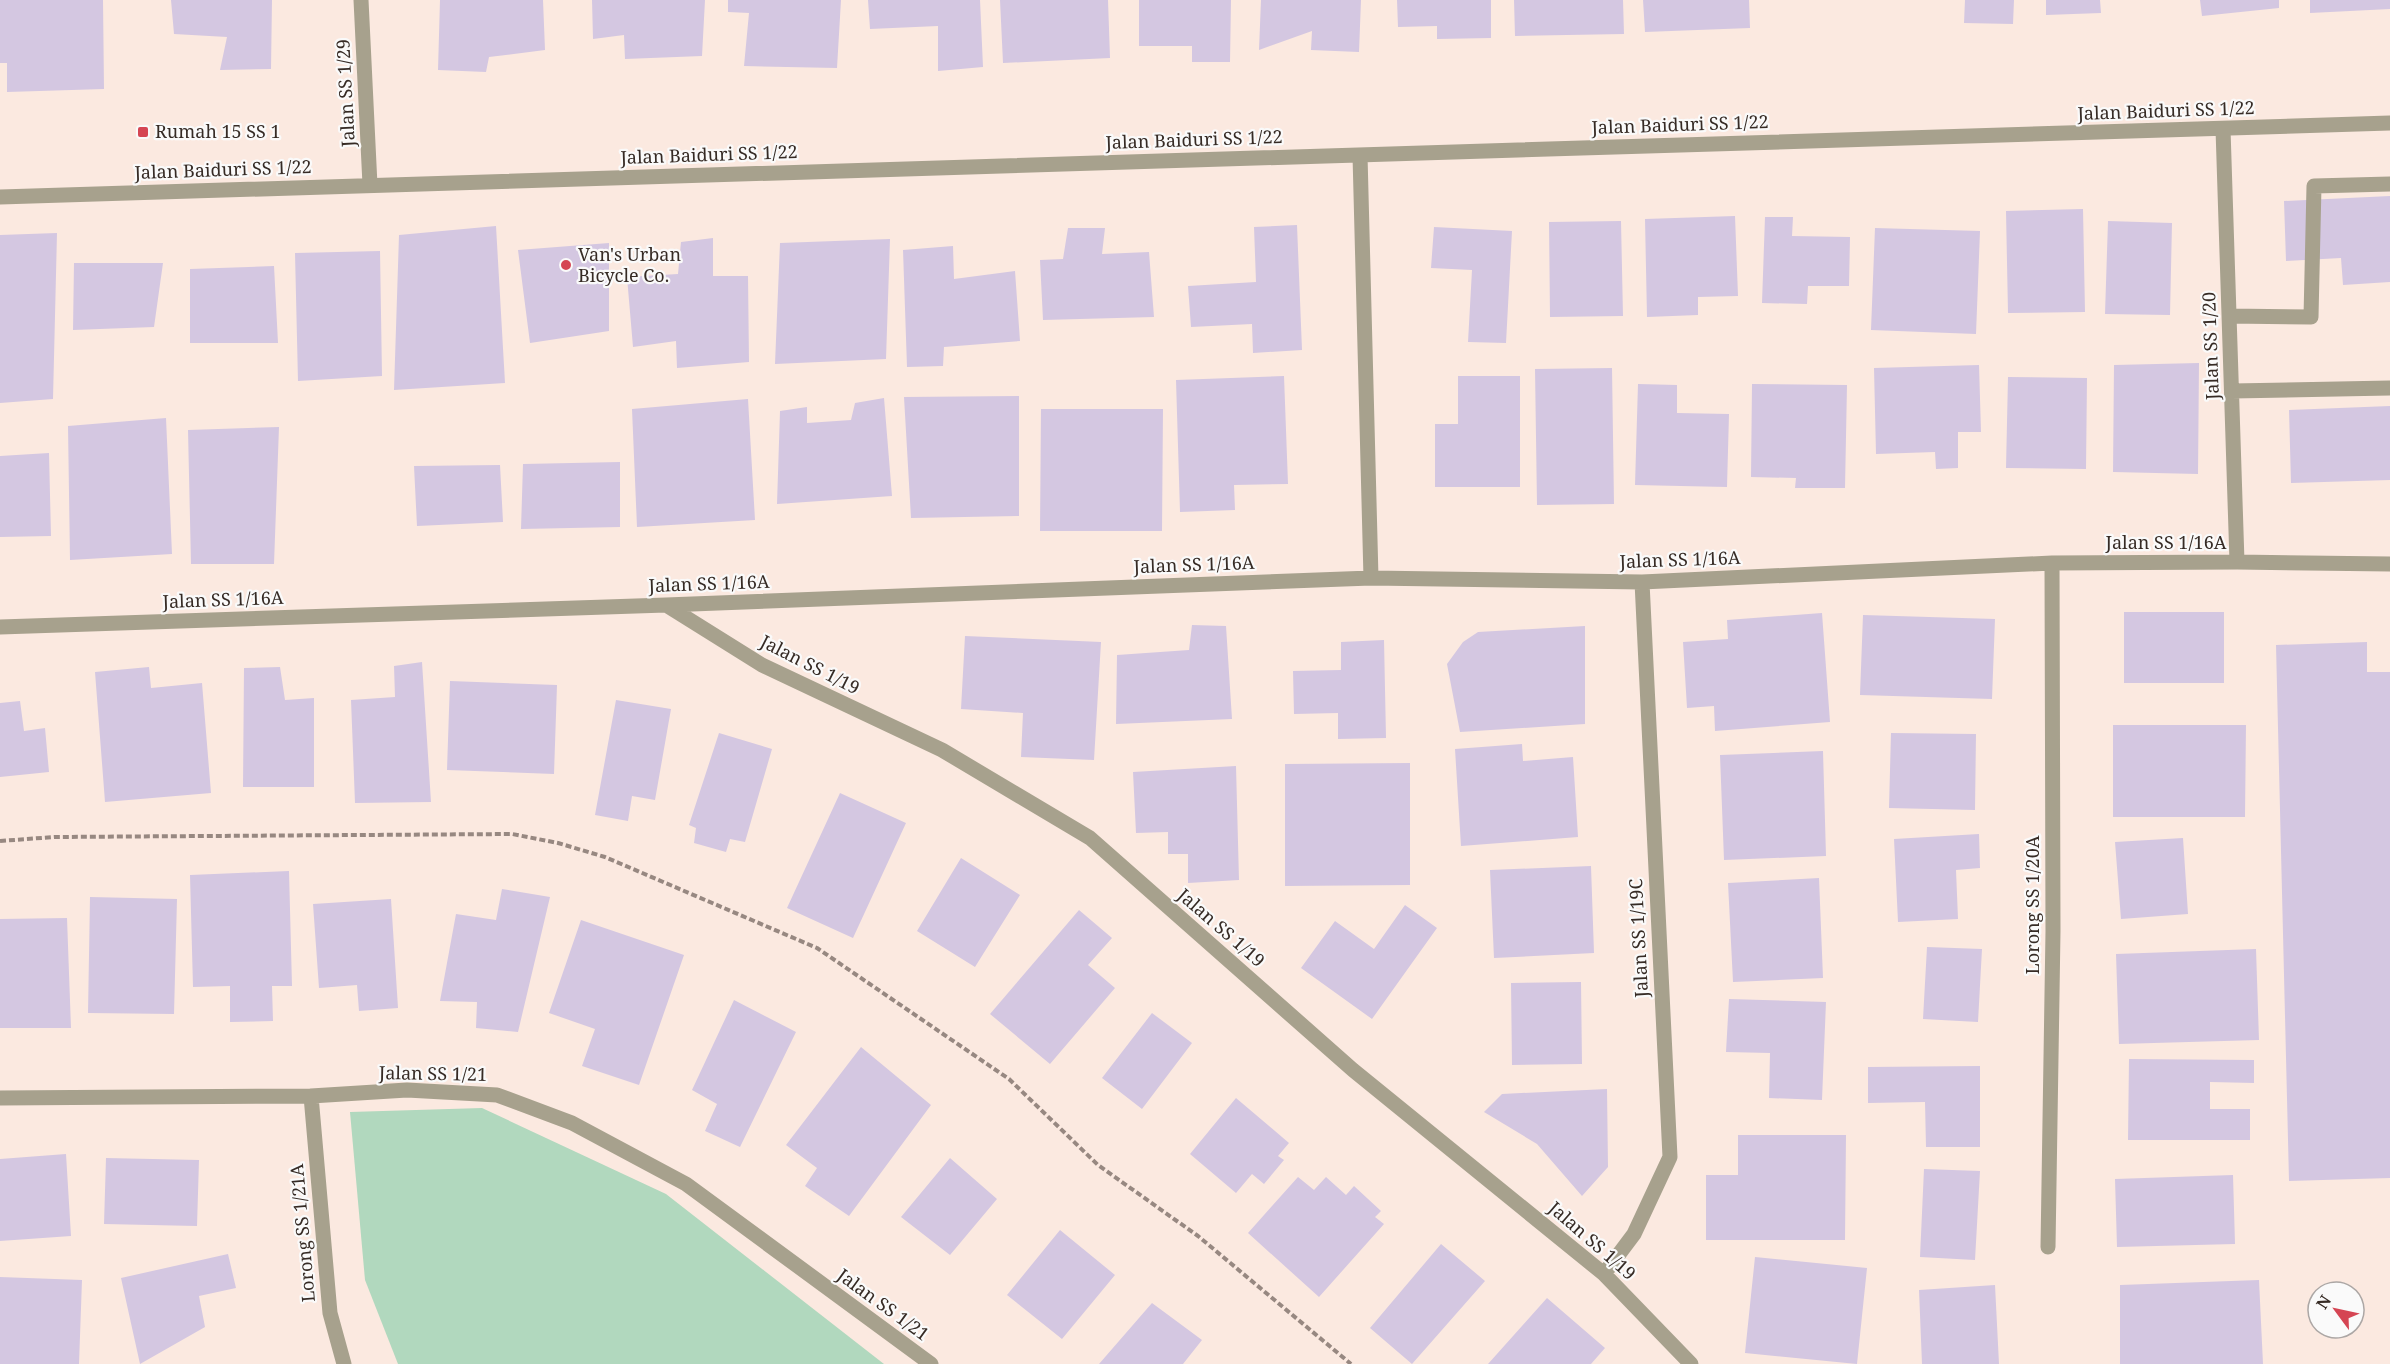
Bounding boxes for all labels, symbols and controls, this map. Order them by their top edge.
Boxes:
street label: Jalan SS 1/29 [330,38,360,149]
street label: Jalan Baiduri SS 1/22 [2076,95,2255,125]
street label: Jalan Baiduri SS 1/22 [1590,109,1769,139]
place label: Rumah 15 SS 1 [155,119,281,143]
street label: Jalan Baiduri SS 1/22 [1104,124,1283,154]
marker: Rumah 15 SS 1 [136,125,150,139]
street label: Jalan Baiduri SS 1/22 [619,139,798,169]
street label: Jalan Baiduri SS 1/22 [133,154,312,184]
place label: Van's Urban Bicycle Co. [578,242,681,287]
marker: Van's Urban Bicycle Co. [559,258,573,272]
street label: Jalan SS 1/20 [2196,292,2224,402]
street label: Jalan SS 1/16A [2105,530,2227,554]
street label: Jalan SS 1/16A [1618,545,1741,573]
street label: Jalan SS 1/16A [1132,550,1255,578]
street label: Jalan SS 1/16A [647,569,770,597]
street label: Jalan SS 1/16A [161,585,284,613]
street label: Jalan SS 1/19 [756,628,864,699]
street label: Lorong SS 1/20A [2020,835,2044,974]
street label: Jalan SS 1/19C [1623,878,1653,999]
street label: Jalan SS 1/19 [1172,882,1270,972]
street label: Jalan SS 1/21 [378,1060,487,1086]
street label: Lorong SS 1/21A [284,1163,320,1303]
street label: Jalan SS 1/19 [1543,1195,1641,1285]
street label: Jalan SS 1/21 [832,1262,934,1346]
north arrow [2306,1280,2366,1340]
text: N [2311,1290,2336,1313]

